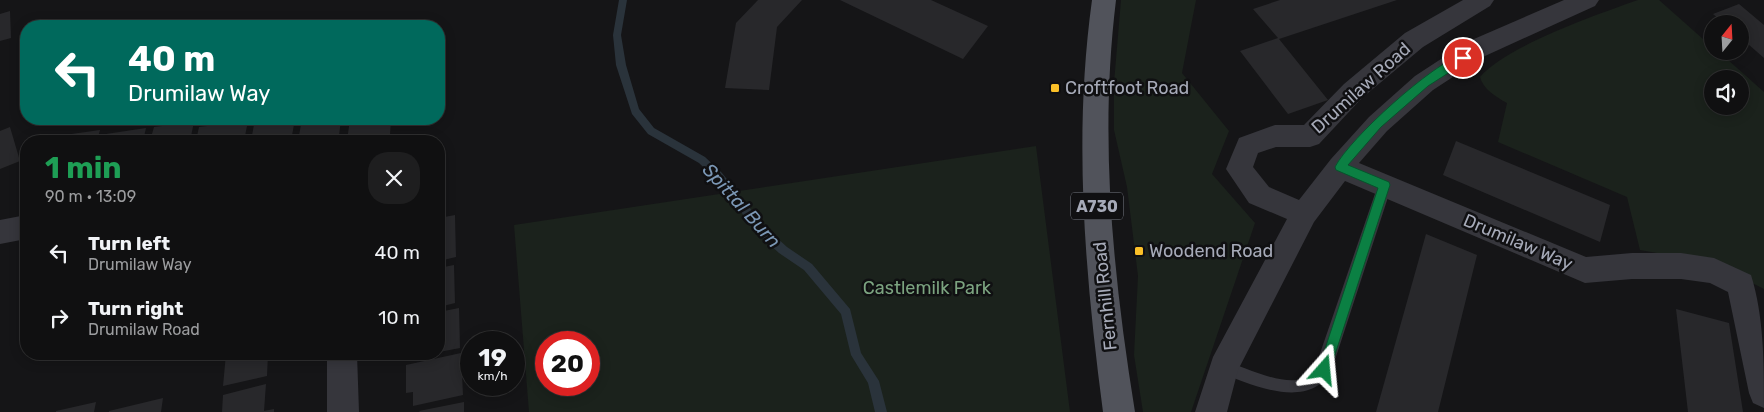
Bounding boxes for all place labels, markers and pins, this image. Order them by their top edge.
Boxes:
pin [1442,37,1484,79]
place label: Croftfoot Road [1065,77,1189,99]
marker: Croftfoot Road [1049,82,1061,94]
place label: Woodend Road [1149,240,1273,262]
marker: Woodend Road [1133,245,1145,257]

